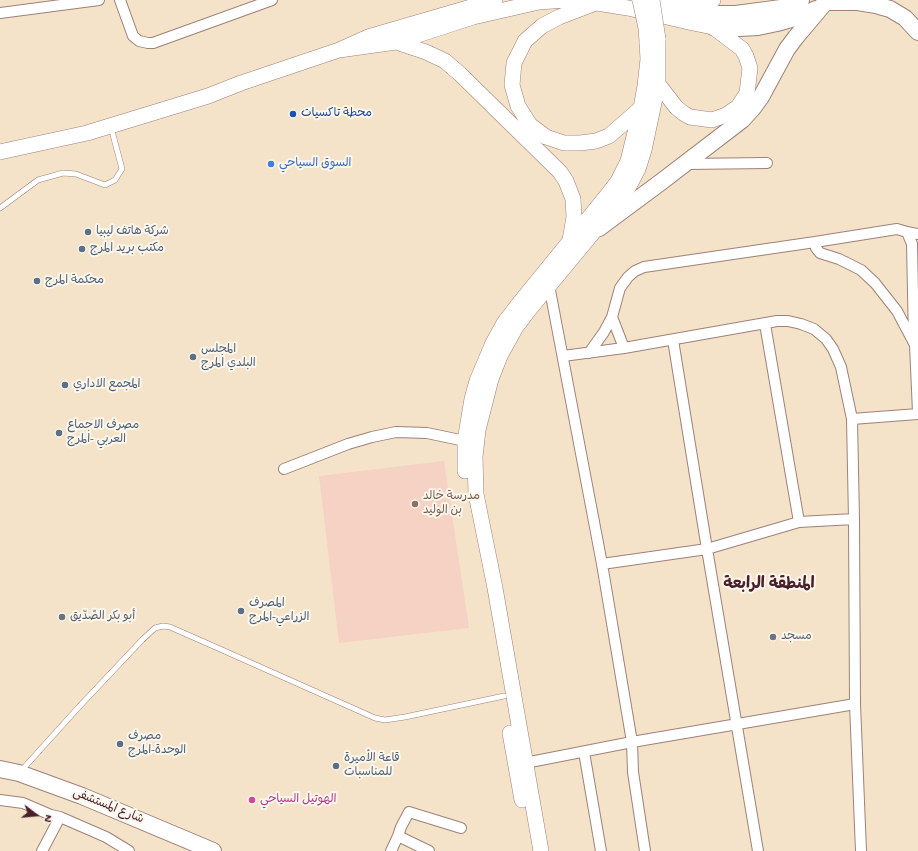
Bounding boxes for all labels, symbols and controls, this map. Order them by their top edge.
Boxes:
place label: محطة تاكسيات [301,107,372,121]
marker: محطة تاكسيات [288,109,298,119]
place label: السوق السياحي [279,157,352,171]
marker: السوق السياحي [266,159,276,169]
place label: شركة هاتف ليبيا [96,225,169,239]
marker: شركة هاتف ليبيا [83,227,93,237]
place label: مكتب بريد المرج [90,242,164,256]
marker: مكتب بريد المرج [77,244,87,254]
place label: محكمة المرج [45,274,104,288]
marker: محكمة المرج [32,276,42,286]
place label: المجلس البلدي المرج [201,343,256,371]
marker: المجلس البلدي المرج [188,352,198,362]
place label: المجمع الاداري [73,378,141,392]
marker: المجمع الاداري [60,380,70,390]
place label: مصرف الاجماع العربي -المرج [67,419,139,447]
marker: مصرف الاجماع العربي -المرج [54,428,64,438]
place label: مدرسة خالد بن الوليد [423,490,480,518]
marker: مدرسة خالد بن الوليد [410,499,420,509]
district label: المنطقة الرابعة [723,576,815,596]
place label: المصرف الزراعي-المرج [249,597,309,625]
marker: المصرف الزراعي-المرج [236,606,246,616]
place label: أبو بكر الصّدّيق [70,610,135,624]
marker: أبو بكر الصّدّيق [57,612,67,622]
place label: مسجد [781,630,812,644]
marker: مسجد [768,632,778,642]
place label: مصرف الوحدة-المرج [128,730,186,758]
marker: مصرف الوحدة-المرج [115,739,125,749]
place label: قاعة الأميرة للمناسبات [344,752,400,780]
marker: قاعة الأميرة للمناسبات [331,761,341,771]
street label: شارع المستشفى [70,786,146,828]
place label: الهوتيل السياحي [260,793,336,807]
north arrow [16,795,56,835]
marker: الهوتيل السياحي [247,795,257,805]
text: N [41,813,54,823]

